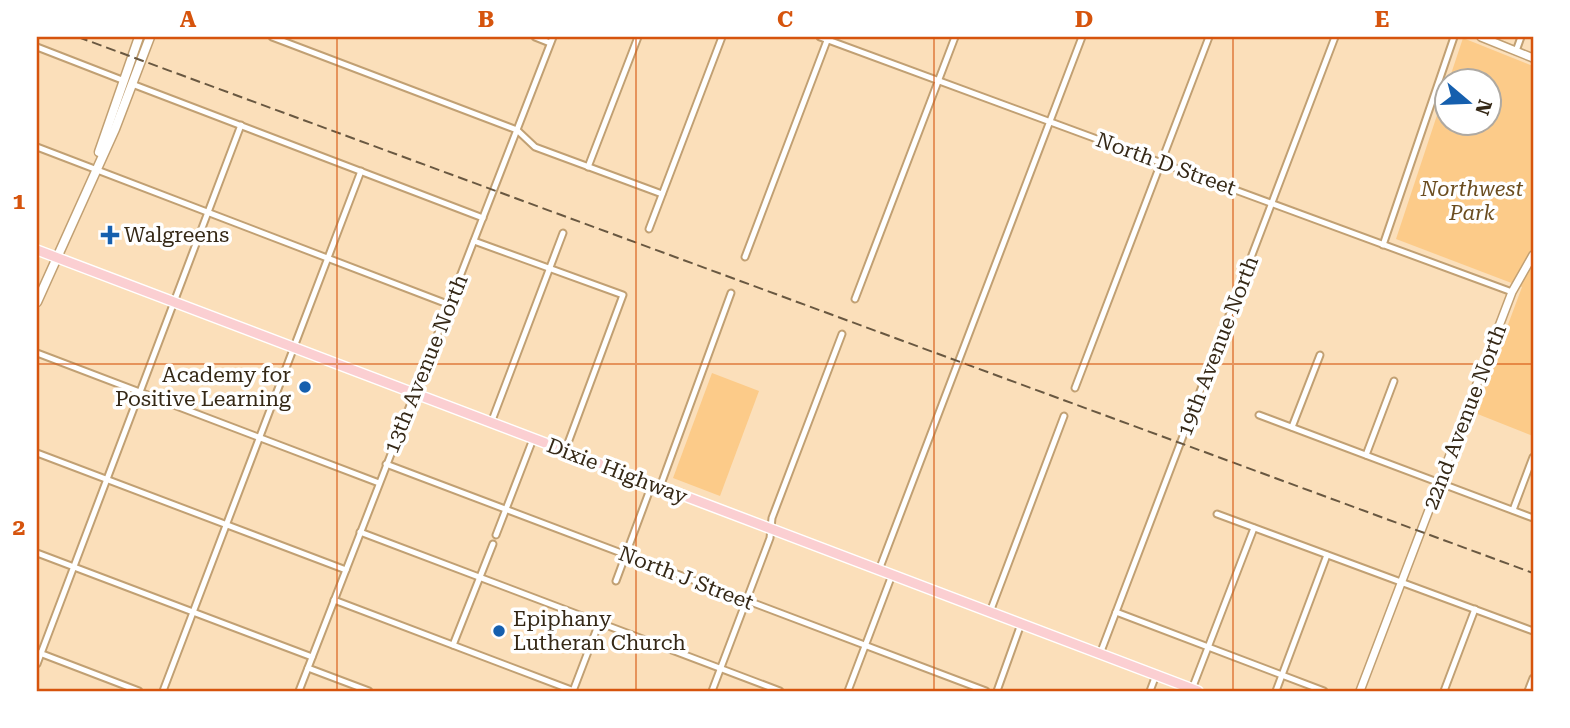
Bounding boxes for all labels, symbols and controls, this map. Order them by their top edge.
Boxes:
text: A [180,6,197,33]
text: B [478,6,494,33]
text: C [777,6,793,33]
text: D [1075,6,1093,33]
text: E [1375,6,1389,33]
north arrow [1434,66,1504,136]
text: N [1470,97,1497,118]
street label: North D Street [1093,128,1239,200]
park label: Northwest Park [1420,177,1523,225]
text: 1 [13,188,26,215]
place label: Walgreens [124,223,229,247]
marker: Walgreens [102,227,118,243]
street label: 19th Avenue North [1173,252,1264,439]
street label: 13th Avenue North [379,271,473,457]
street label: 22nd Avenue North [1419,321,1512,513]
place label: Academy for Positive Learning [115,363,291,411]
marker: Academy for Positive Learning [297,379,313,395]
street label: Dixie Highway [543,433,691,509]
text: 2 [13,514,25,541]
street label: North J Street [615,541,757,615]
place label: Epiphany Lutheran Church [513,607,686,655]
marker: Epiphany Lutheran Church [491,623,507,639]

